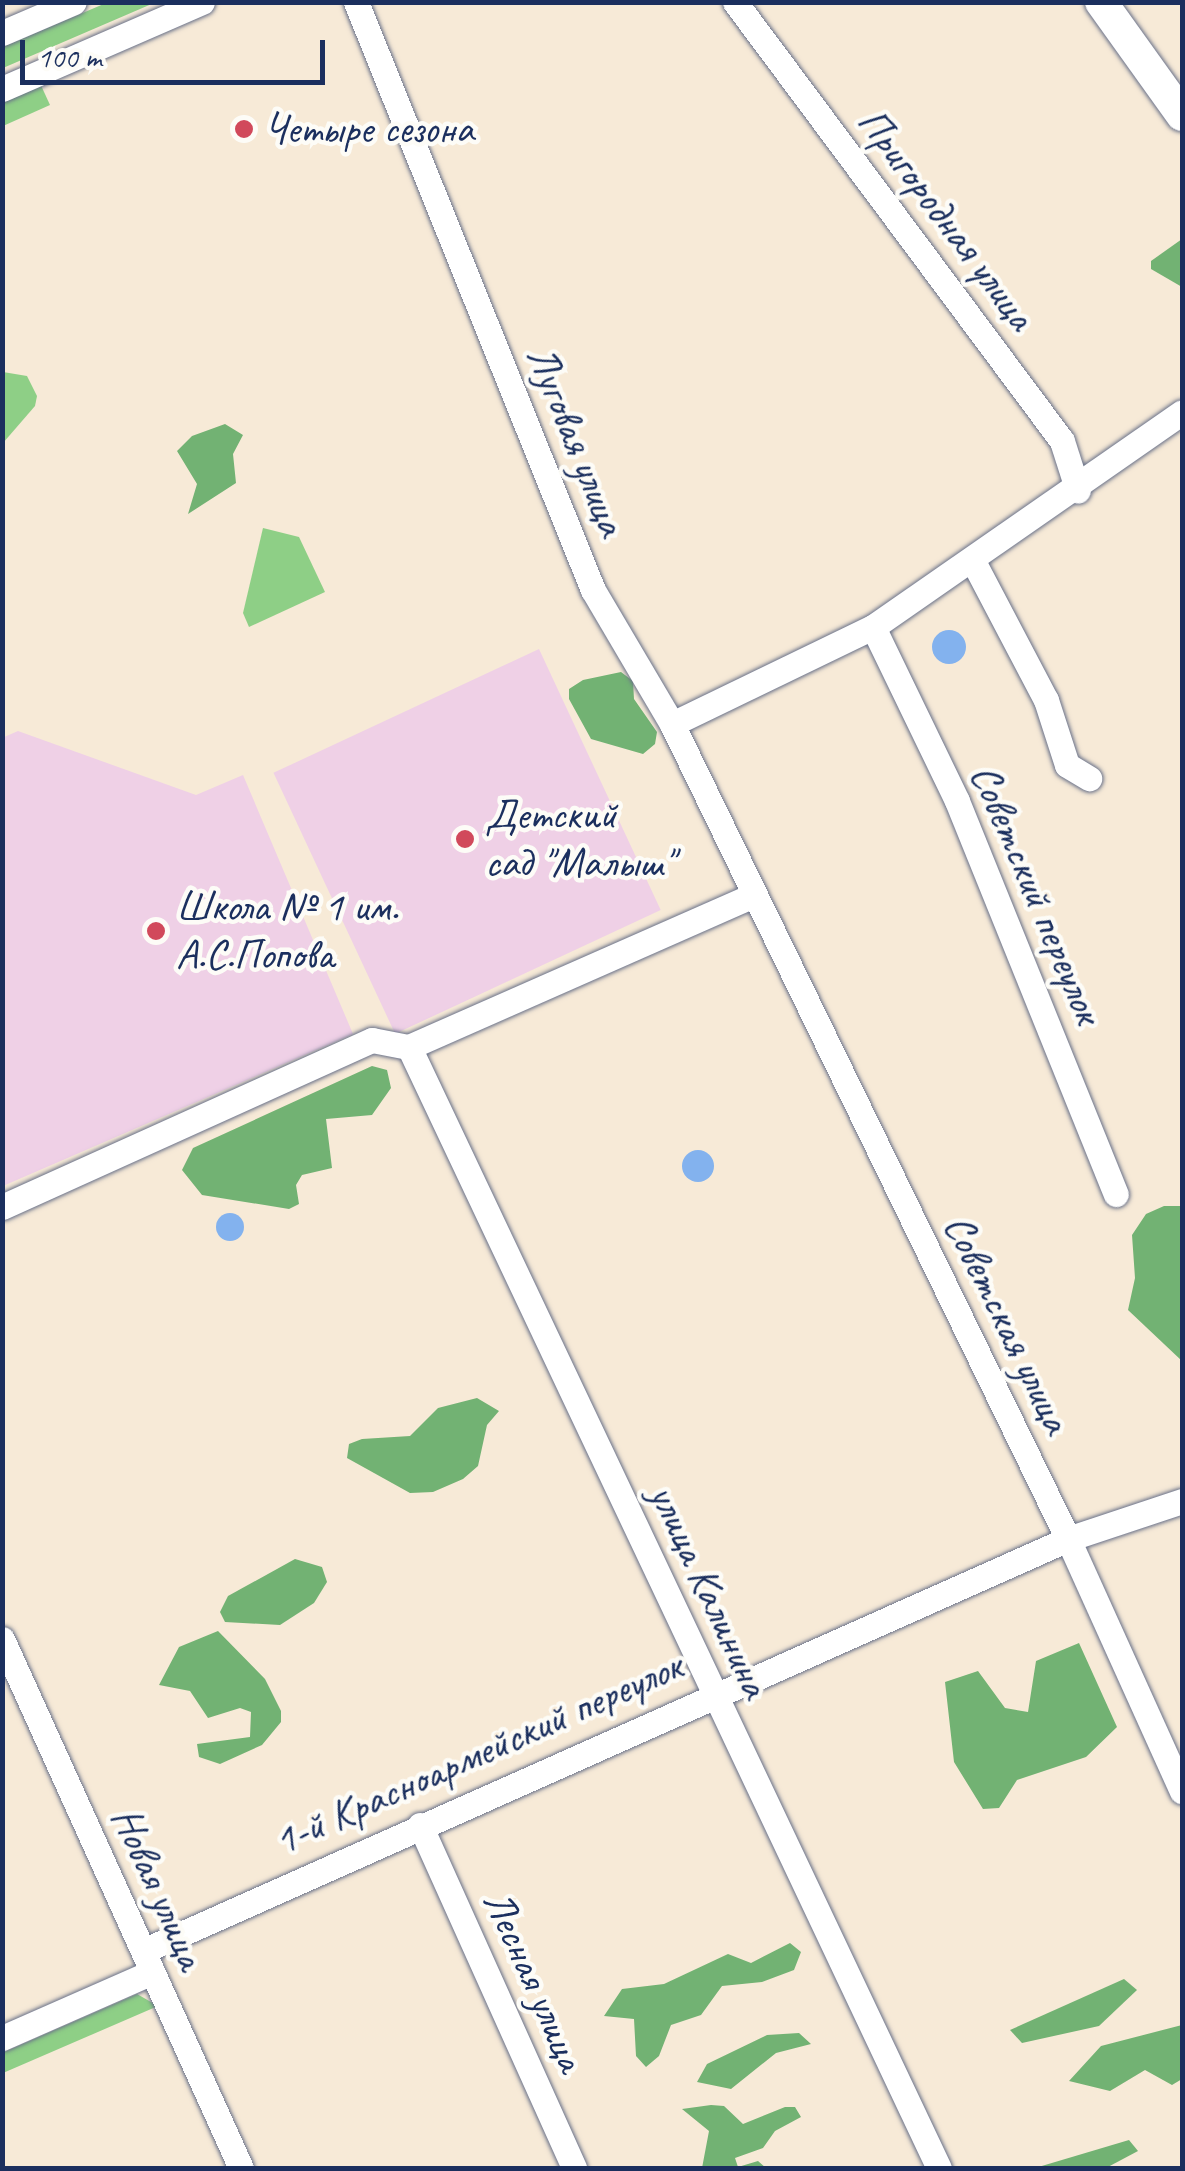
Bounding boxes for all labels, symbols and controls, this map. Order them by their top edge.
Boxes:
scale bar [25,20,330,82]
text: 100 m [37,38,102,76]
street label: Пригородная улица [845,97,1047,341]
place label: Четыре сезона [264,104,474,154]
marker: Четыре сезона [233,118,255,140]
street label: Луговая улица [515,338,637,544]
street label: Советский переулок [959,757,1113,1031]
place label: Детский сад "Малыш" [485,790,673,888]
marker: Детский сад "Малыш" [454,828,476,850]
place label: Школа № 1 им. А.С.Попова [176,882,399,980]
marker: Школа № 1 им. А.С.Попова [145,920,167,942]
street label: Советская улица [932,1205,1082,1443]
street label: улица Калинина [637,1476,781,1706]
street label: 1-й Красноармейский переулок [266,1641,690,1867]
street label: Новая улица [100,1799,216,1977]
street label: Лесная улица [472,1883,596,2079]

